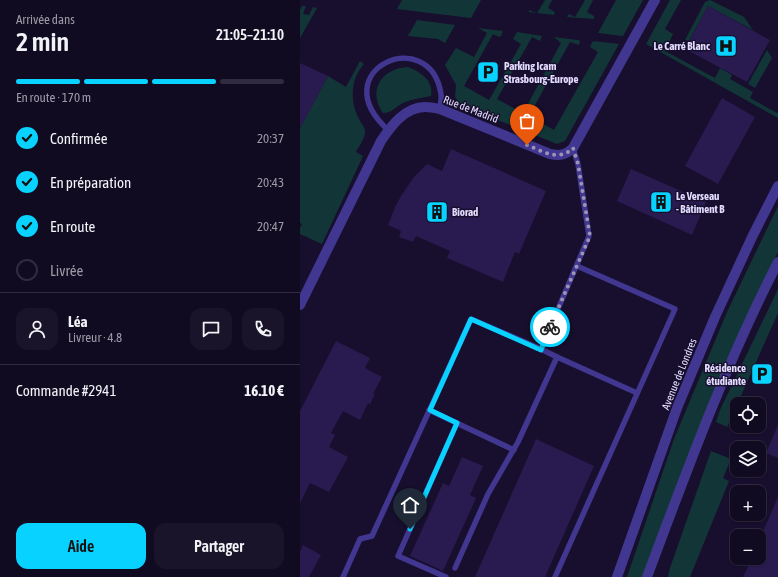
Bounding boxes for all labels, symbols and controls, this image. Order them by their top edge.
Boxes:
text: Arrivée dans [16,12,75,27]
text: 21:05–21:10 [216,26,284,43]
text: 2 min [16,27,69,57]
hospital icon: Le Carré Blanc [713,33,739,59]
place label: Le Carré Blanc [654,40,711,52]
parking icon: Parking Icam Strasbourg-Europe [475,59,501,85]
place label: Parking Icam Strasbourg-Europe [504,60,579,85]
text: En route · 170 m [16,90,91,105]
street label: Rue de Madrid [442,93,500,125]
pin [510,104,544,145]
icon: bag [516,110,538,132]
icon: check [16,127,38,149]
text: Confirmée [50,130,107,147]
text: 20:37 [257,131,284,146]
icon: check [16,171,38,193]
text: En préparation [50,174,131,191]
text: 20:43 [257,175,284,190]
building icon: Le Verseau - Bâtiment B [648,189,674,215]
place label: Le Verseau - Bâtiment B [676,190,725,215]
building icon: Biorad [424,199,450,225]
place label: Biorad [452,206,478,218]
icon: check [16,215,38,237]
text: En route [50,218,95,235]
text: 20:47 [257,219,284,234]
text: Livrée [50,262,83,279]
courier [530,307,570,347]
button: person [16,308,58,350]
button: chat [190,308,232,350]
button: phone [242,308,284,350]
text: Léa [68,313,88,330]
icon: bike [539,316,561,338]
text: Livreur · 4.8 [68,330,122,345]
street label: Avenue de Londres [659,337,699,411]
parking icon: Résidence étudiante [749,361,775,387]
place label: Résidence étudiante [704,362,746,387]
text: Commande #2941 [16,382,116,399]
text: 16.10 € [244,382,284,399]
map controls [730,397,766,565]
button: locate [730,397,766,433]
button: layers [730,441,766,477]
button: + [730,485,766,521]
pin [393,488,427,529]
icon: home [399,494,421,516]
button: Aide [16,523,146,569]
button: Partager [154,523,284,569]
button: − [730,529,766,565]

